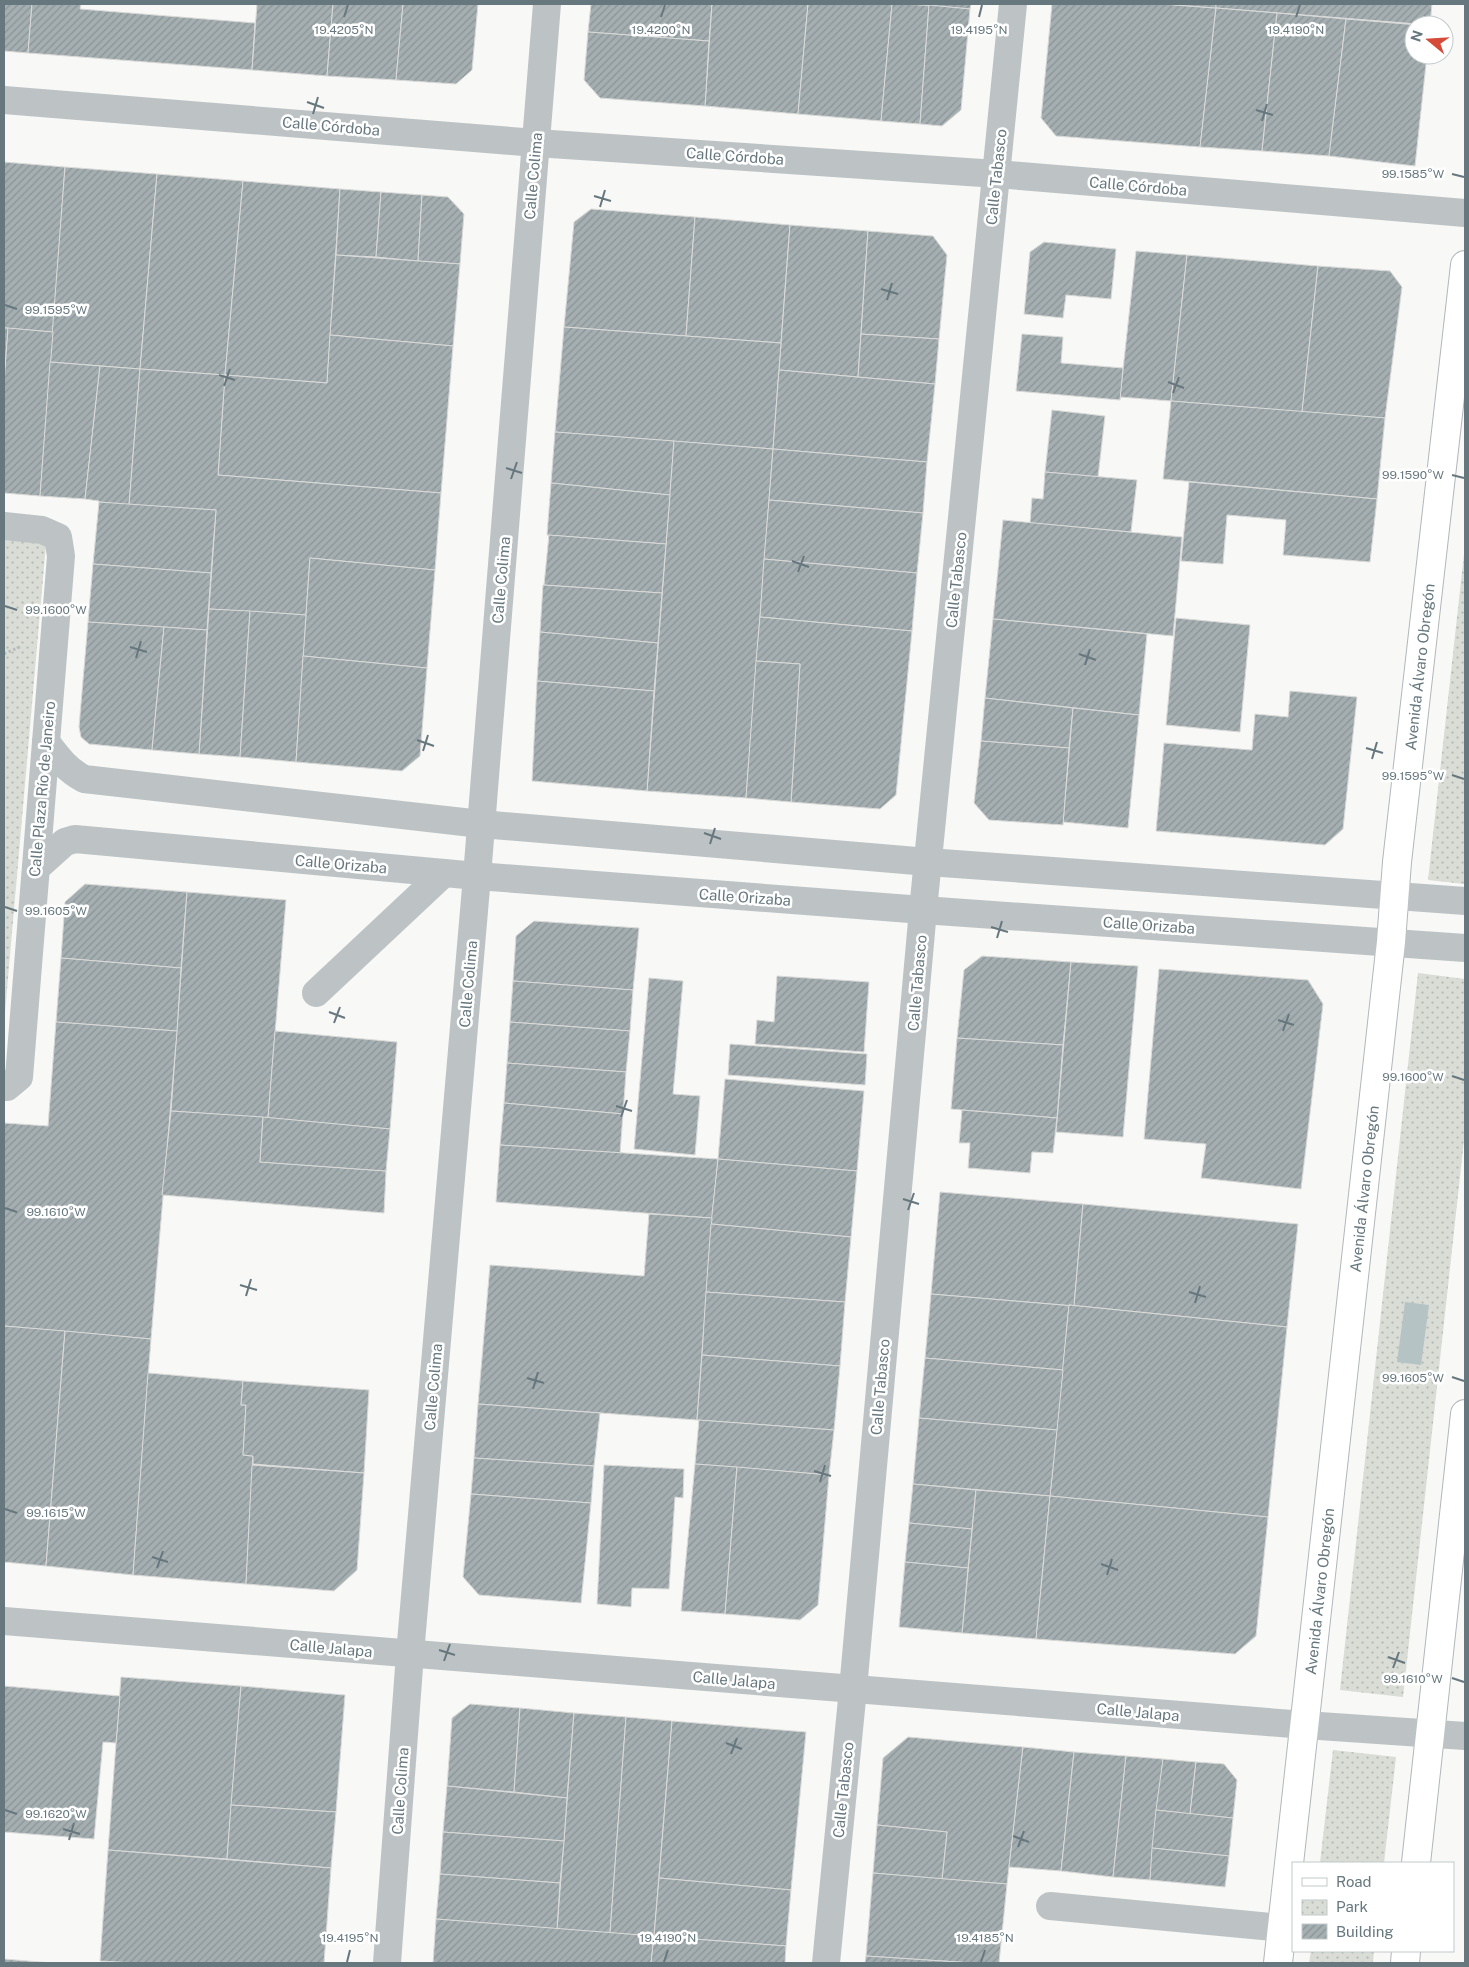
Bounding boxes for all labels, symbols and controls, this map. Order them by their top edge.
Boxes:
north arrow [1404,15,1454,65]
text: 19.4205°N [314,23,374,37]
text: 19.4200°N [632,23,690,37]
text: 19.4195°N [950,23,1008,37]
text: 19.4190°N [1268,23,1324,37]
text: N [1407,28,1426,44]
street label: Calle Córdoba [281,113,381,139]
street label: Calle Tabasco [982,128,1010,226]
street label: Calle Colima [521,132,545,220]
street label: Calle Córdoba [685,144,785,168]
text: 99.1585°W [1382,167,1445,181]
street label: Calle Córdoba [1088,173,1188,199]
text: 99.1595°W [25,303,88,317]
text: 99.1590°W [1382,468,1445,482]
street label: Calle Tabasco [942,531,970,629]
street label: Calle Colima [489,536,513,624]
street label: Avenida Álvaro Obregón [1401,582,1437,751]
text: 99.1600°W [25,603,87,617]
street label: Calle Plaza Río de Janeiro [26,700,58,878]
text: 99.1595°W [1382,769,1445,783]
street label: Calle Orizaba [294,852,388,876]
street label: Calle Orizaba [698,885,792,909]
text: 99.1605°W [25,904,88,918]
street label: Calle Orizaba [1102,913,1196,937]
street label: Calle Tabasco [904,934,930,1032]
street label: Calle Colima [456,940,480,1028]
text: 99.1600°W [1382,1070,1444,1084]
street label: Avenida Álvaro Obregón [1346,1104,1381,1273]
text: 99.1610°W [26,1205,86,1219]
street label: Calle Tabasco [867,1338,893,1436]
street label: Calle Colima [421,1343,445,1431]
text: 99.1605°W [1382,1371,1445,1385]
text: 99.1615°W [26,1506,86,1520]
street label: Avenida Álvaro Obregón [1301,1507,1337,1676]
street label: Calle Jalapa [289,1636,373,1660]
street label: Calle Jalapa [692,1668,776,1692]
text: 99.1610°W [1383,1672,1443,1686]
street label: Calle Jalapa [1096,1700,1180,1724]
street label: Calle Tabasco [829,1741,857,1839]
street label: Calle Colima [388,1747,412,1835]
text: 99.1620°W [25,1807,87,1821]
legend [1292,1862,1454,1952]
text: Road [1336,1873,1372,1890]
text: Park [1336,1898,1368,1915]
text: Building [1336,1923,1394,1940]
text: 19.4195°N [321,1931,379,1945]
text: 19.4190°N [640,1931,696,1945]
text: 19.4185°N [956,1931,1014,1945]

